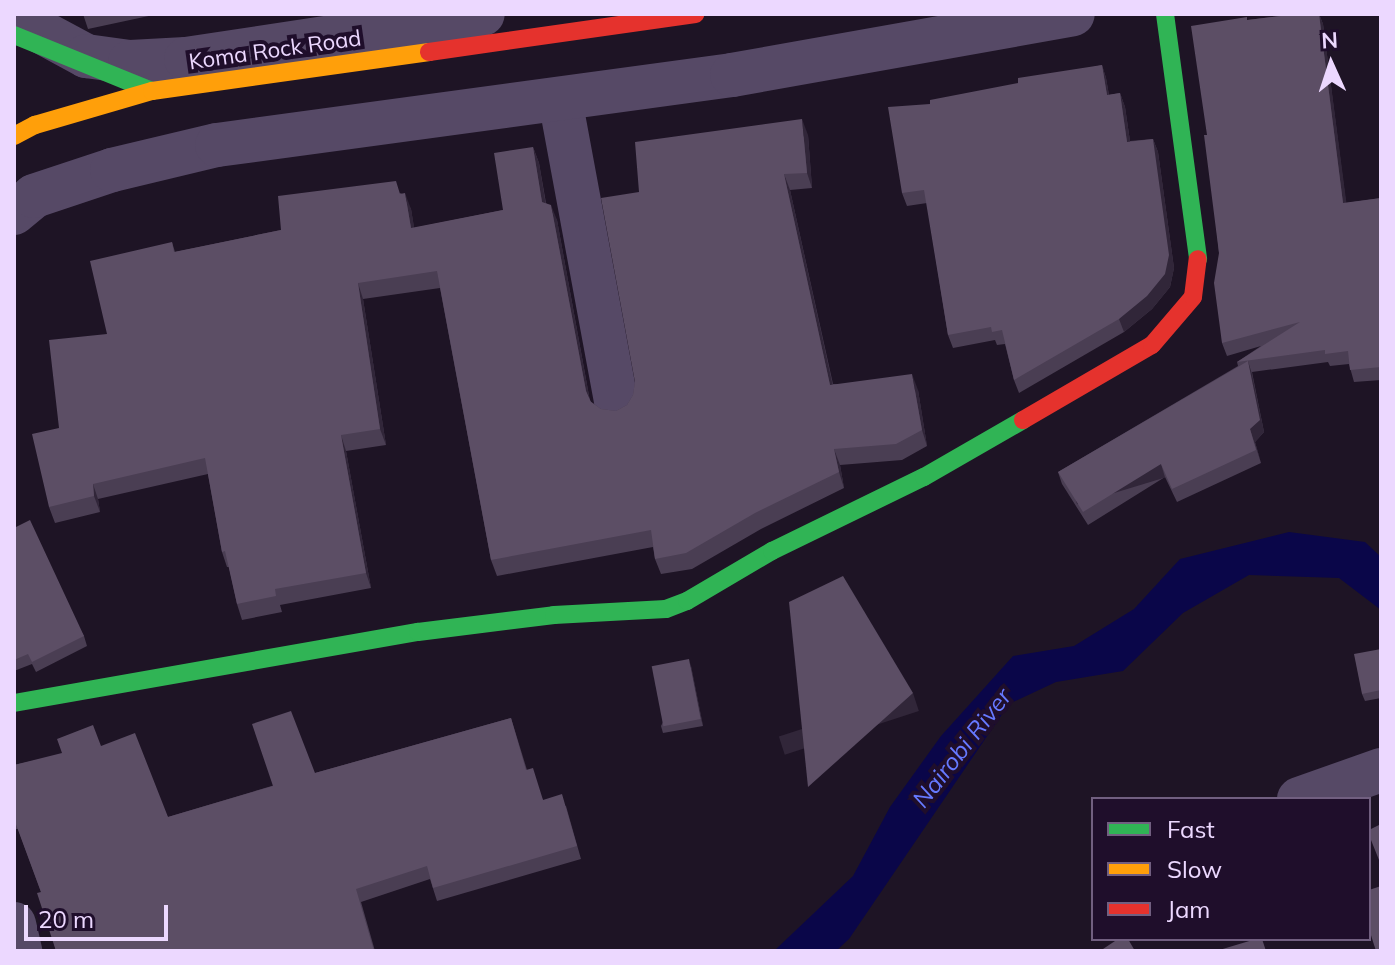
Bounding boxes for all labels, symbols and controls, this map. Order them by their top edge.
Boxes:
north arrow [1291,24,1371,104]
street label: Koma Rock Road [187,25,363,75]
text: N [1321,26,1339,54]
water label: Nairobi River [907,683,1017,813]
legend [1091,797,1371,941]
text: Fast [1167,814,1215,844]
text: Slow [1167,854,1222,884]
scale bar [28,889,172,939]
text: Jam [1167,894,1210,924]
text: 20 m [38,904,94,934]

